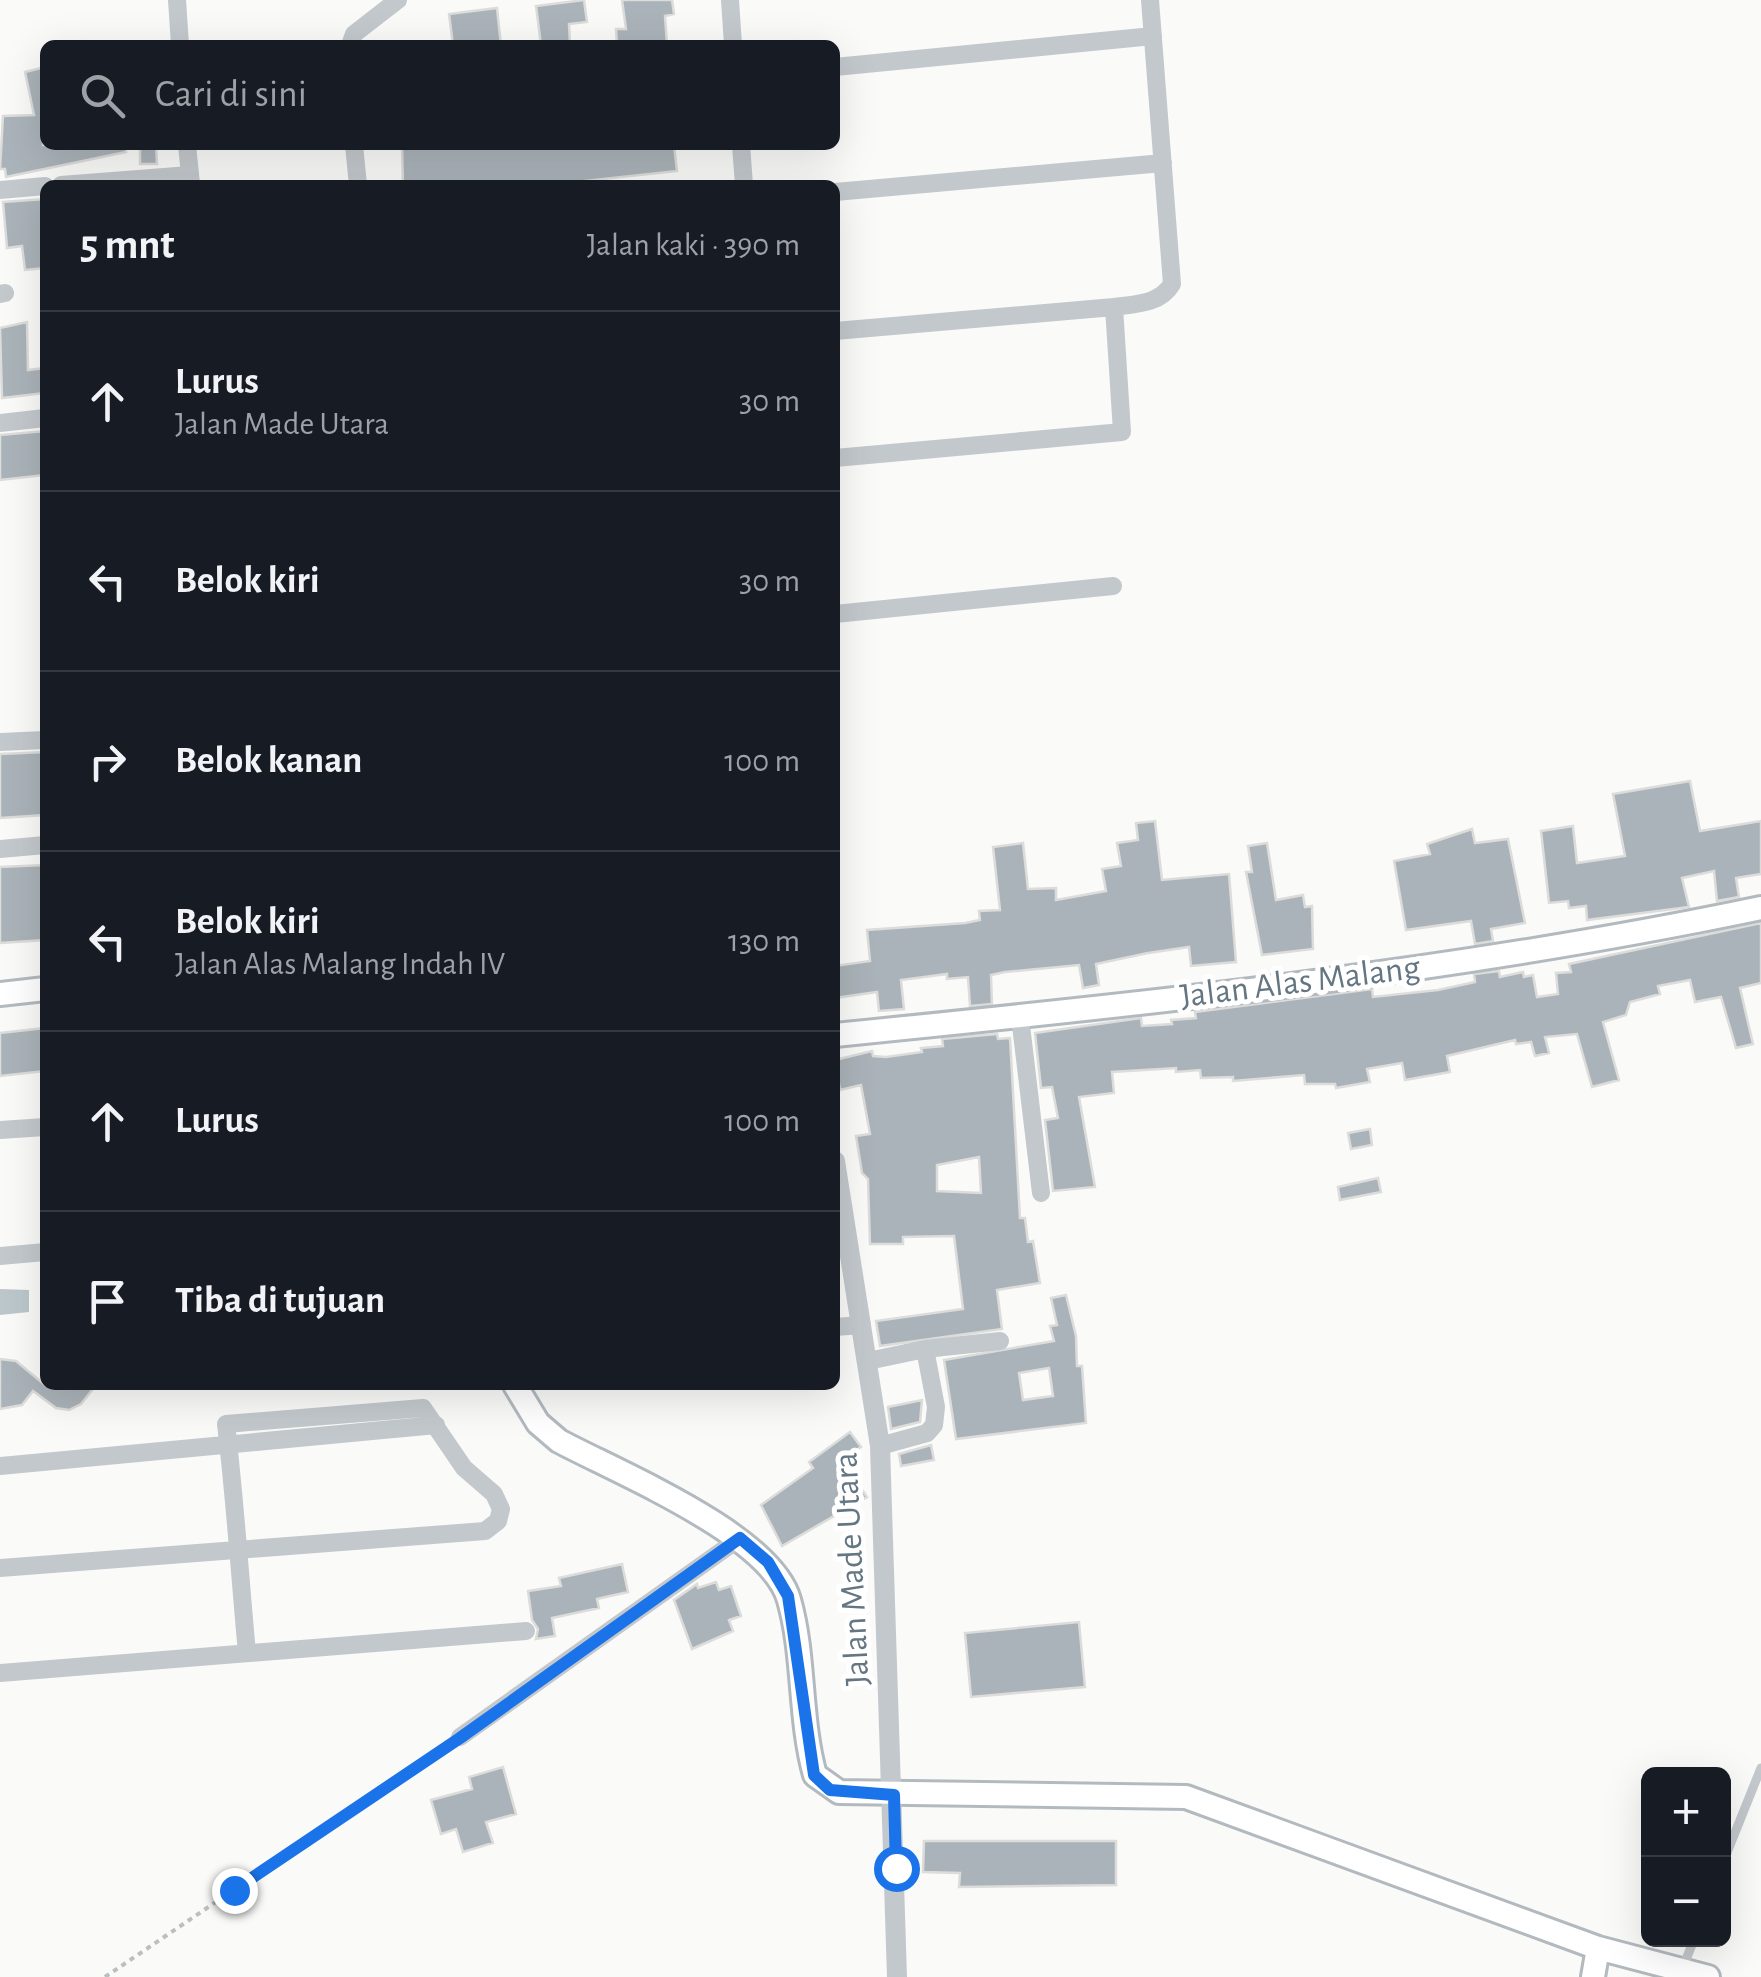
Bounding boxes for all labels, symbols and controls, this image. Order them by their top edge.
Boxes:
search box [40,40,840,150]
icon: search [75,68,130,123]
text: Cari di sini [155,76,307,114]
text: 5 mnt [80,224,175,266]
text: Jalan kaki · 390 m [587,229,800,261]
text: Lurus [175,363,259,401]
icon: ahead [80,374,135,429]
text: 30 m [739,385,800,417]
text: Jalan Made Utara [175,408,389,440]
icon: left [80,554,135,609]
text: Belok kiri [175,562,320,600]
text: 30 m [739,565,800,597]
icon: right [80,734,135,789]
text: Belok kanan [175,742,362,780]
text: 100 m [724,745,800,777]
text: Belok kiri [175,903,320,941]
icon: left [80,914,135,969]
text: 130 m [728,925,800,957]
text: Jalan Alas Malang Indah IV [175,948,505,980]
street label: Jalan Alas Malang [1178,950,1422,1014]
icon: ahead [80,1094,135,1149]
text: Lurus [175,1102,259,1140]
text: 100 m [724,1105,800,1137]
icon: arrive [80,1274,135,1329]
text: Tiba di tujuan [175,1282,385,1320]
street label: Jalan Made Utara [828,1451,876,1687]
map controls [1641,1767,1731,1947]
button: + [1641,1767,1731,1857]
route start [874,1846,920,1892]
button: − [1641,1857,1731,1947]
route end [212,1868,258,1914]

